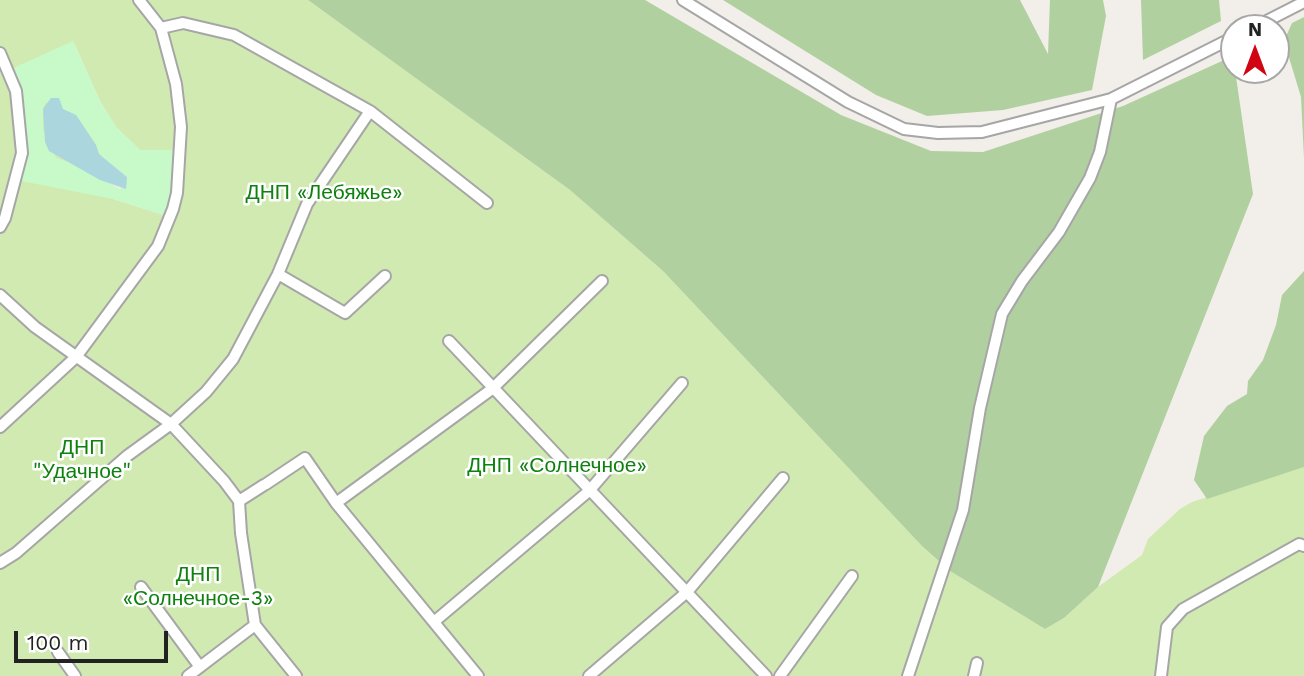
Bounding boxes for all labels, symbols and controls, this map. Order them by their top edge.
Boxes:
north arrow [1220,14,1290,84]
text: N [1248,18,1262,41]
park label: ДНП «Лебяжье» [245,180,403,206]
park label: ДНП "Удачное" [33,435,131,485]
park label: ДНП «Солнечное» [467,453,647,479]
park label: ДНП «Солнечное-3» [123,562,273,612]
scale bar [18,616,172,660]
text: 100 m [27,630,89,655]

